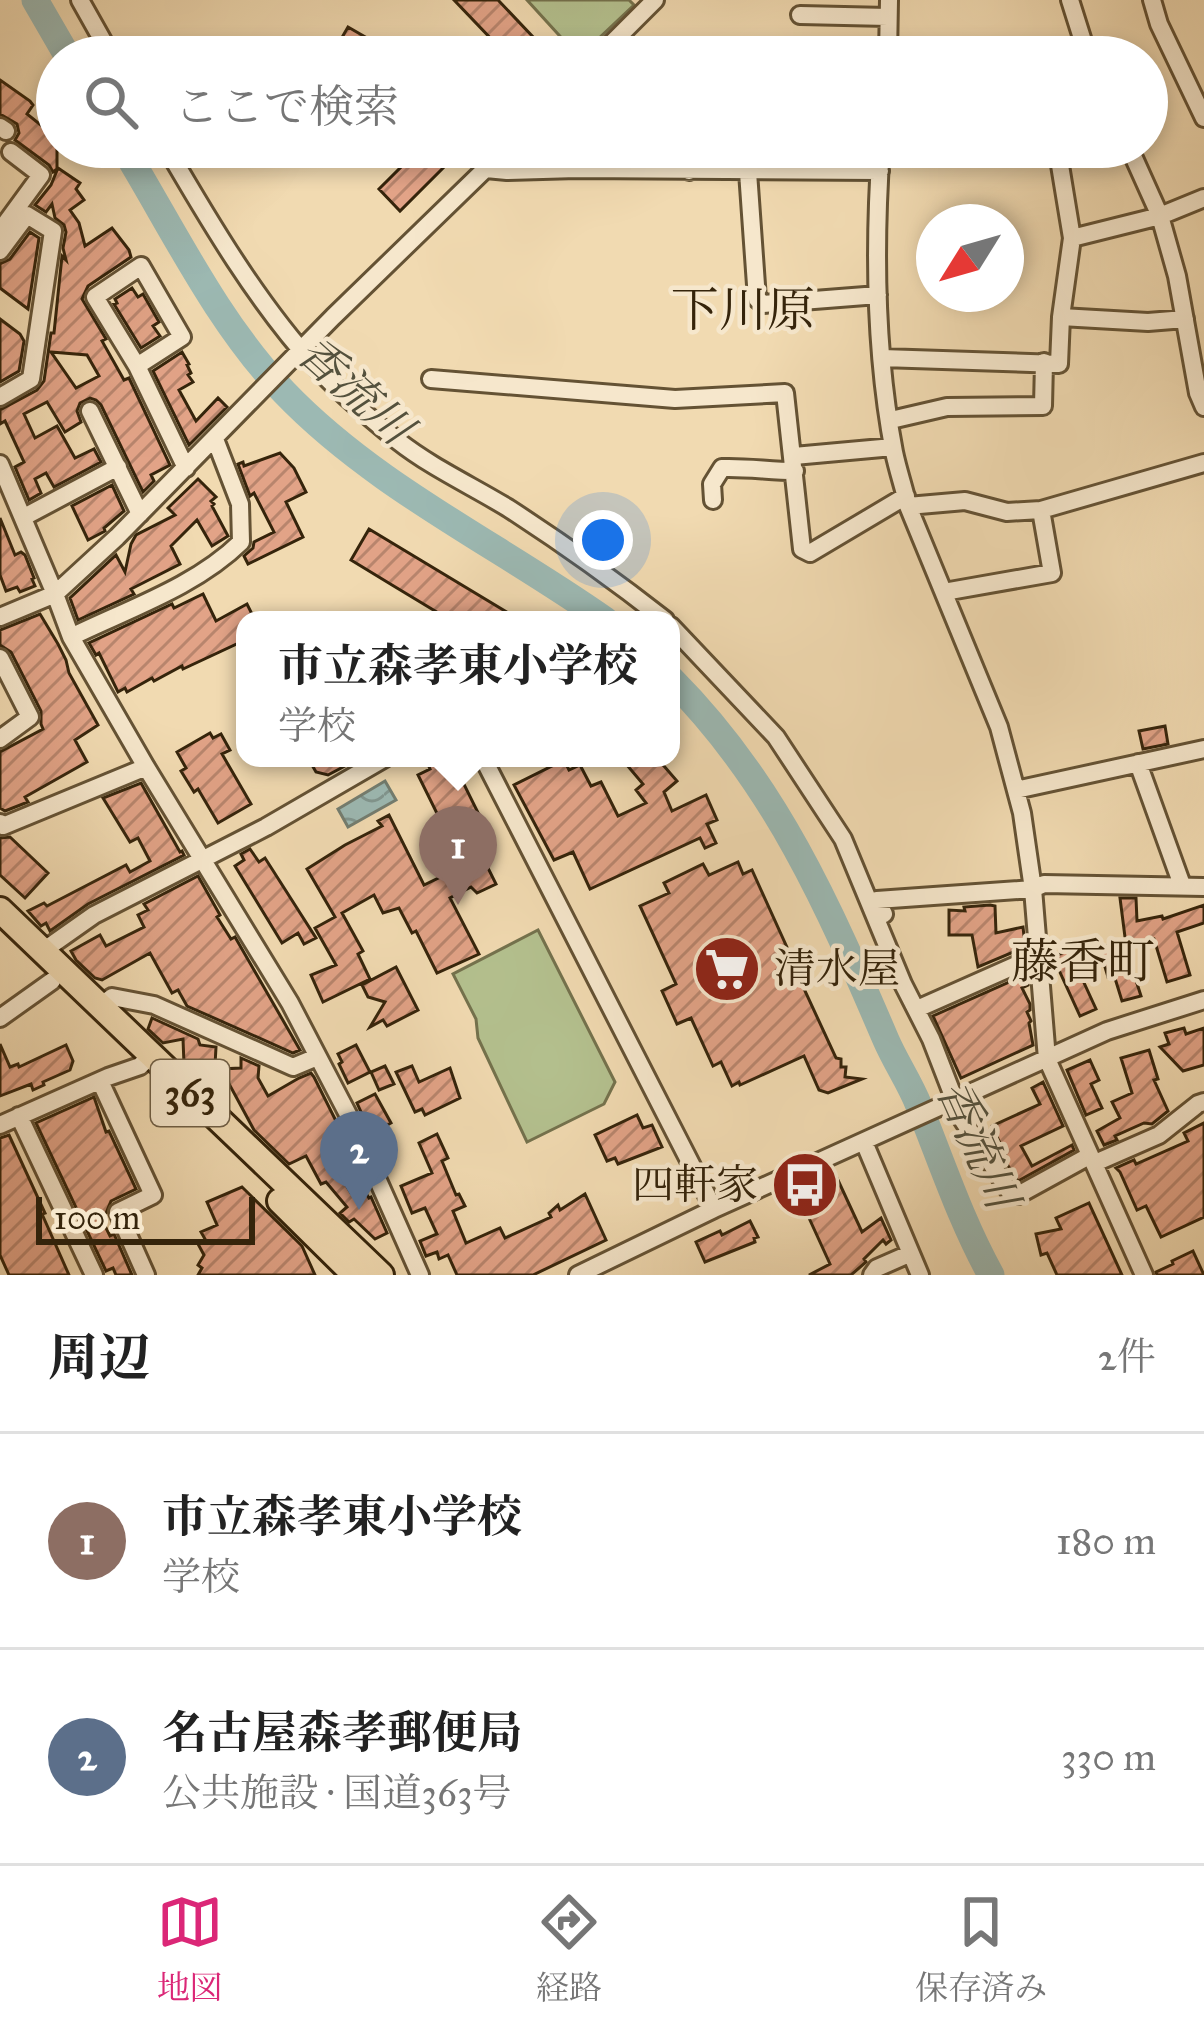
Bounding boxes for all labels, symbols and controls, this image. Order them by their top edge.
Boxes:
search box [36,36,1168,168]
icon: search [78,69,144,135]
text: ここで検索 [174,79,399,134]
north arrow [916,204,1024,312]
district label: 下川原 [671,280,815,339]
water label: 香流川 [286,324,427,459]
your location [573,510,633,570]
popup [236,611,680,767]
text: 市立森孝東小学校 [278,638,638,693]
text: 学校 [278,702,356,750]
pin: 1 [419,806,497,905]
district label: 藤香町 [1011,932,1155,991]
supermarket icon: 清水屋 [692,934,762,1004]
place label: 清水屋 [774,943,900,995]
road number: 363 [151,1060,229,1126]
water label: 香流川 [925,1071,1033,1221]
pin: 2 [320,1111,398,1210]
bus stop icon: 四軒家 [770,1150,840,1220]
place label: 四軒家 [632,1159,758,1211]
scale bar [36,1191,255,1244]
text: 100 m [54,1198,140,1238]
text: 周辺 [48,1327,150,1389]
text: 2件 [1098,1333,1156,1381]
text: 市立森孝東小学校 [162,1489,522,1544]
text: 1 [79,1517,95,1565]
text: 180 m [1056,1517,1156,1565]
text: 学校 [162,1553,240,1601]
text: 名古屋森孝郵便局 [162,1705,522,1760]
text: 2 [77,1733,97,1781]
text: 330 m [1061,1733,1156,1781]
text: 公共施設 · 国道363号 [162,1769,512,1817]
tab: 地図 [157,1889,223,2008]
tab: 経路 [536,1889,602,2008]
tab: 保存済み [915,1889,1047,2008]

